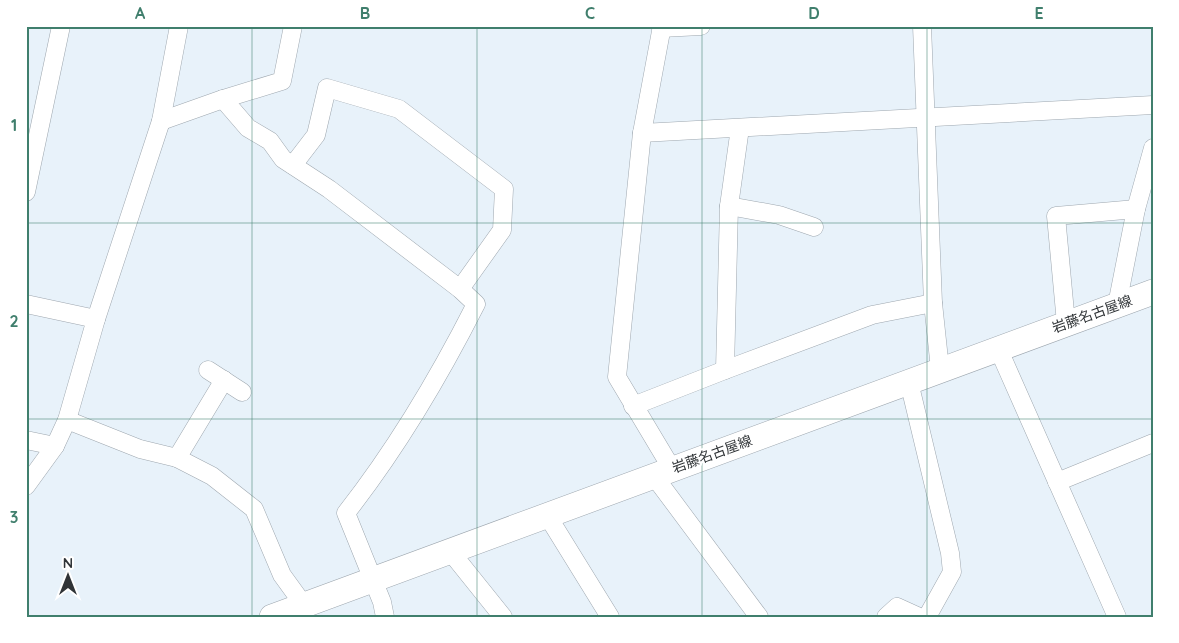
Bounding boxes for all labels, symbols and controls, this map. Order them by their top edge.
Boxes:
text: A [135,3,146,23]
text: B [360,3,370,23]
text: C [585,3,595,23]
text: D [808,3,820,23]
text: E [1034,3,1044,23]
text: 1 [11,115,17,135]
street label: 岩藤名古屋線 [1049,291,1135,337]
text: 2 [9,311,19,331]
street label: 岩藤名古屋線 [669,431,755,477]
text: 3 [10,507,18,527]
north arrow [42,550,92,600]
text: N [63,554,73,572]

